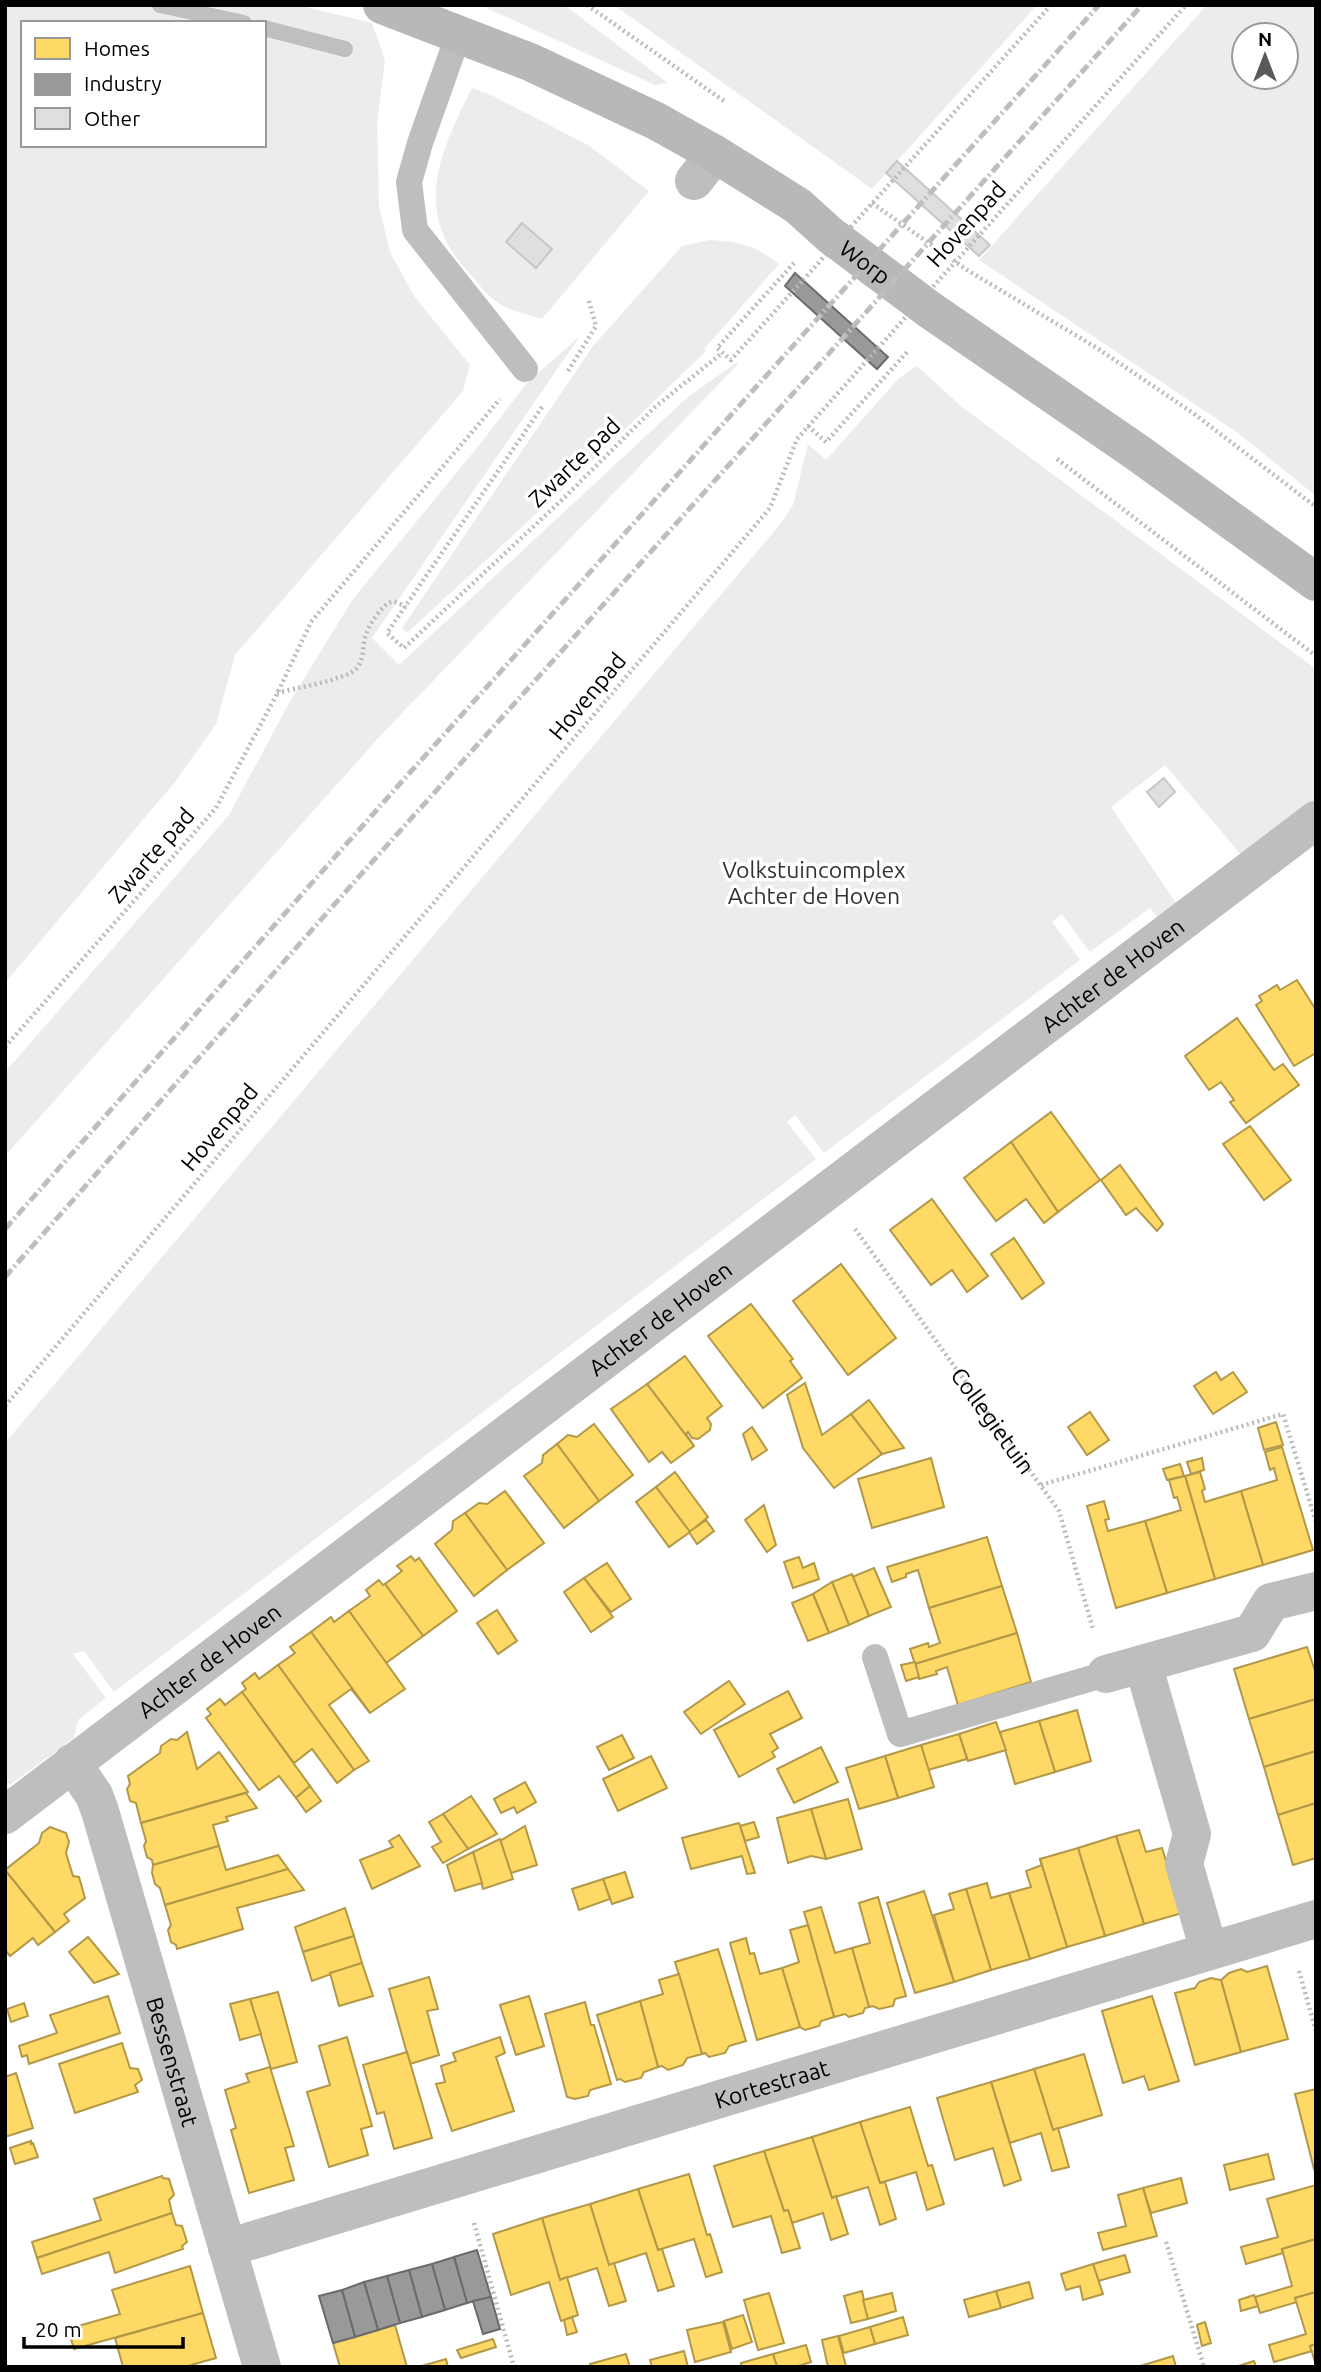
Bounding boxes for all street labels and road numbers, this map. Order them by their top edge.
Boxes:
street label: Hovenpad [922,177,1010,271]
street label: Worp [835,235,896,289]
street label: Zwarte pad [523,412,625,512]
street label: Hovenpad [544,648,630,744]
street label: Zwarte pad [103,803,199,907]
street label: Achter de Hoven [1036,913,1188,1037]
street label: Hovenpad [176,1079,262,1175]
street label: Achter de Hoven [584,1256,736,1380]
street label: Collegietuin [947,1362,1040,1478]
street label: Achter de Hoven [133,1598,285,1722]
street label: Bessenstraat [142,1994,204,2129]
street label: Kortestraat [712,2054,832,2112]

